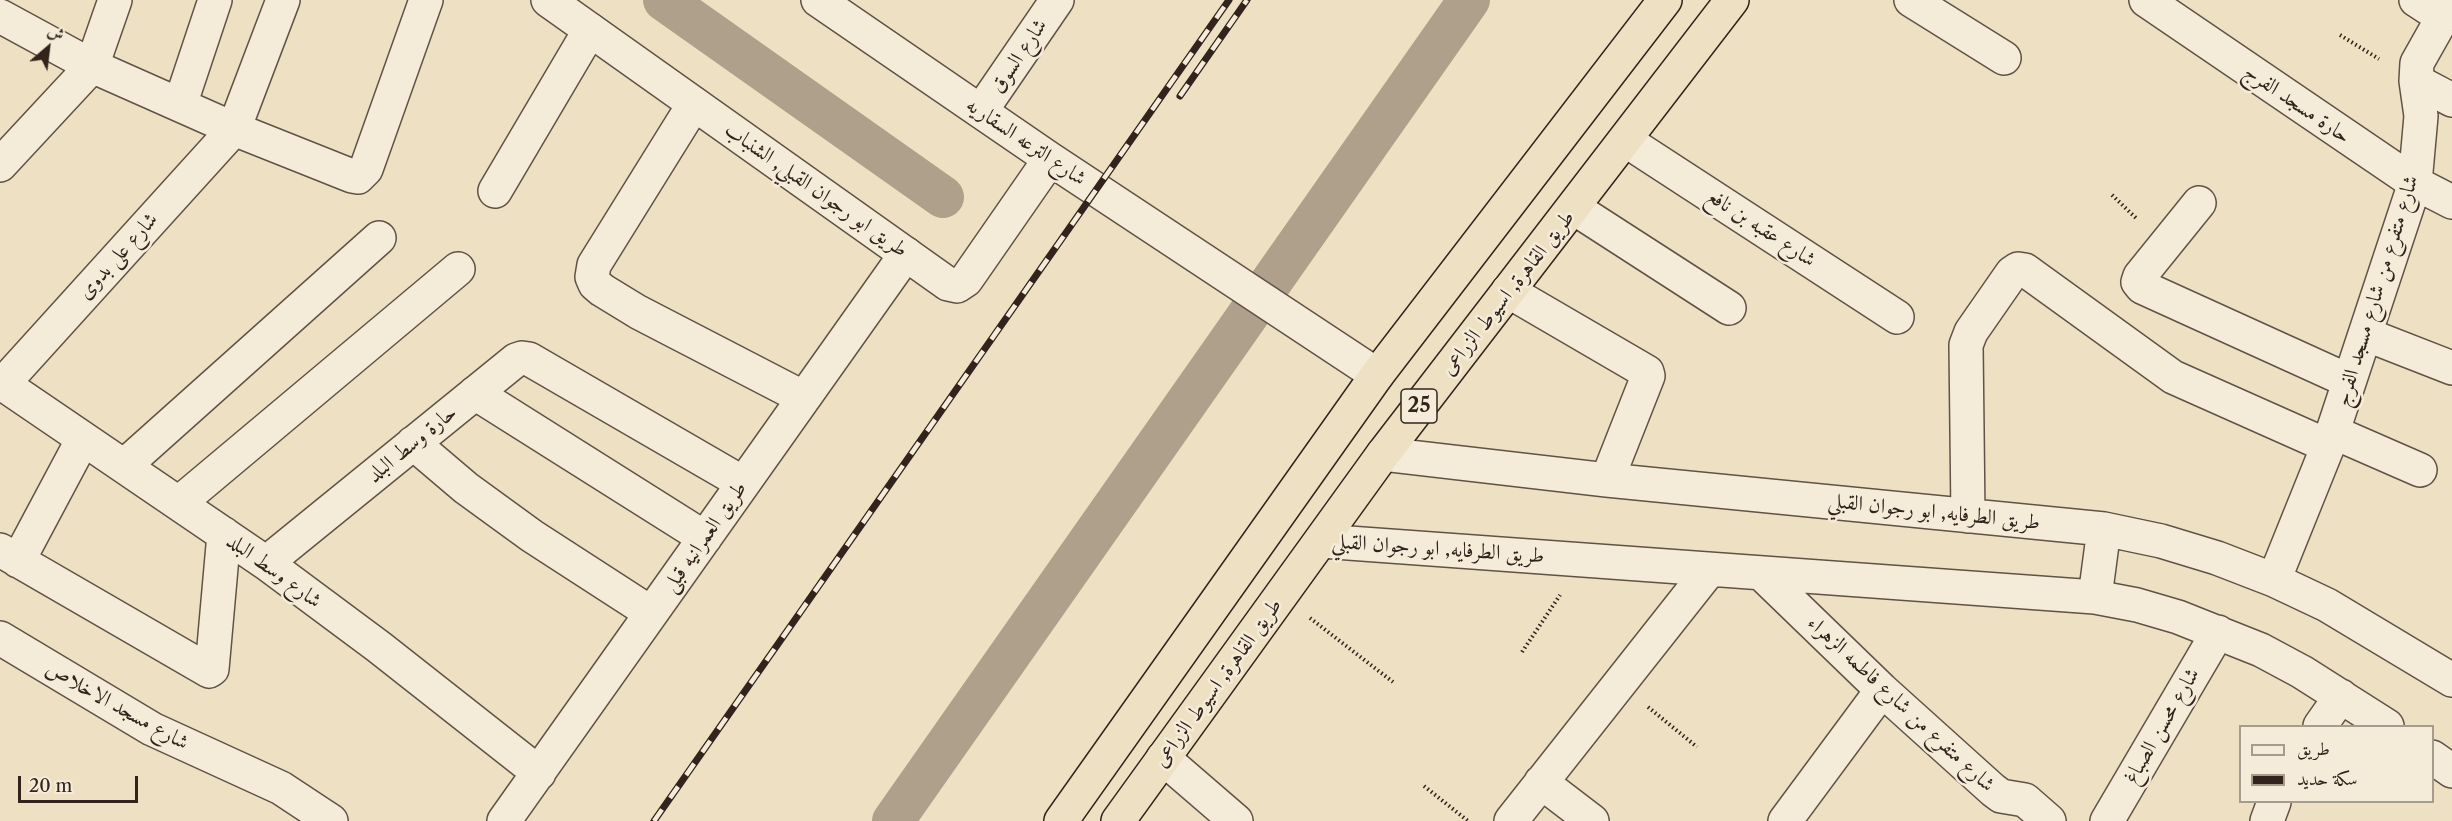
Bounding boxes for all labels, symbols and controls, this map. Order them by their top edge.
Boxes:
street label: شارع السوق [985,14,1053,98]
north arrow [18,18,78,78]
text: ش [45,20,68,45]
street label: حارة مسجد الفرج [2239,59,2355,149]
street label: شارع الترعه السقاريه [961,93,1091,191]
street label: طريق ابو رجوان القبلي, الشنباب [720,117,912,263]
street label: شارع متفرع من شارع مسجد الفرج [2330,172,2424,410]
street label: شارع عقبه بن نافع [1702,183,1820,273]
street label: طريق القاهرة, اسيوط الزراعى [1436,206,1580,380]
street label: شارع على بدوى [73,207,163,305]
road number: 25 [1401,389,1437,423]
street label: حارة وسط البلد [362,400,462,488]
street label: طريق العمرانيه قبلى [658,477,752,597]
street label: طريق الطرفايه, ابو رجوان القبلي [1827,488,2041,536]
street label: شارع وسط البلد [222,528,326,614]
street label: طريق الطرفايه, ابو رجوان القبلي [1331,529,1545,569]
street label: طريق القاهرة, اسيوط الزراعى [1148,594,1288,772]
street label: شارع متفرع من شارع فاطمه الزهراء [1802,611,2000,797]
street label: شارع مسجد الاخلاص [41,656,193,756]
street label: شارع محسن الصباغ [2119,663,2205,789]
legend [2239,725,2434,803]
text: طريق [2297,738,2330,760]
scale bar [21,764,141,802]
text: سكة حديد [2297,768,2358,790]
text: 20 m [29,775,72,797]

